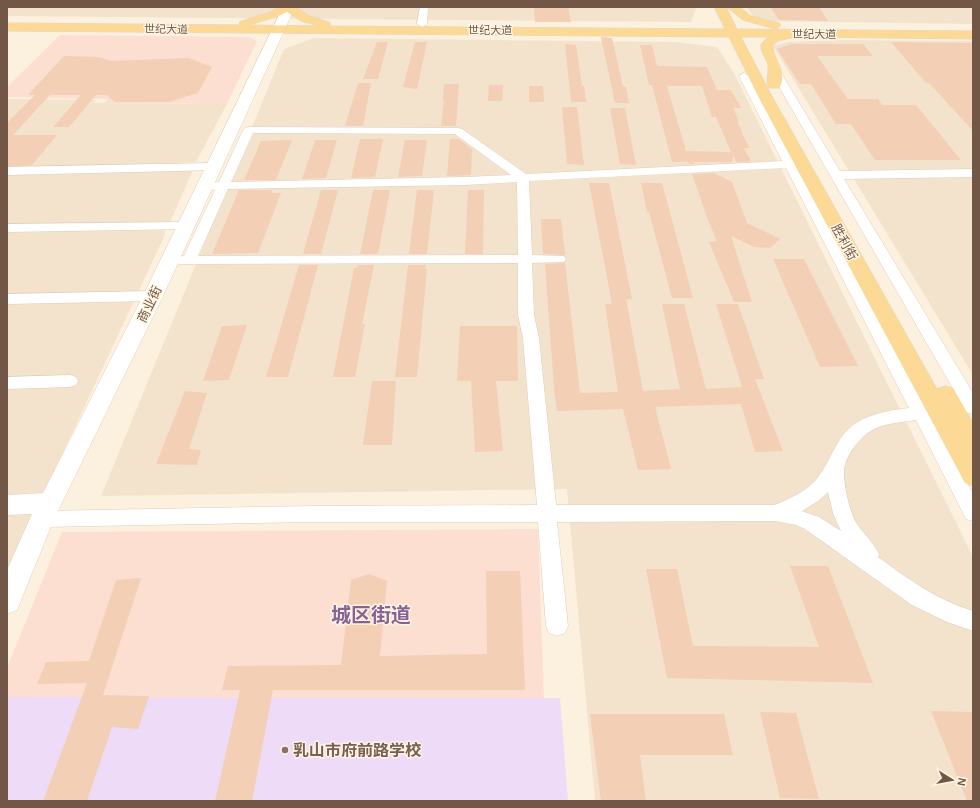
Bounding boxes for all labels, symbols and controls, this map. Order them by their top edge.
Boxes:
street label: 世纪大道 [144,23,188,35]
street label: 世纪大道 [468,24,512,36]
street label: 世纪大道 [792,28,836,40]
street label: 胜利街 [829,222,861,263]
street label: 商业街 [134,283,165,325]
district label: 城区街道 [331,604,411,626]
place label: 乳山市府前路学校 [293,741,422,759]
marker: 乳山市府前路学校 [280,745,290,755]
north arrow [932,760,972,800]
text: N [955,777,968,787]

